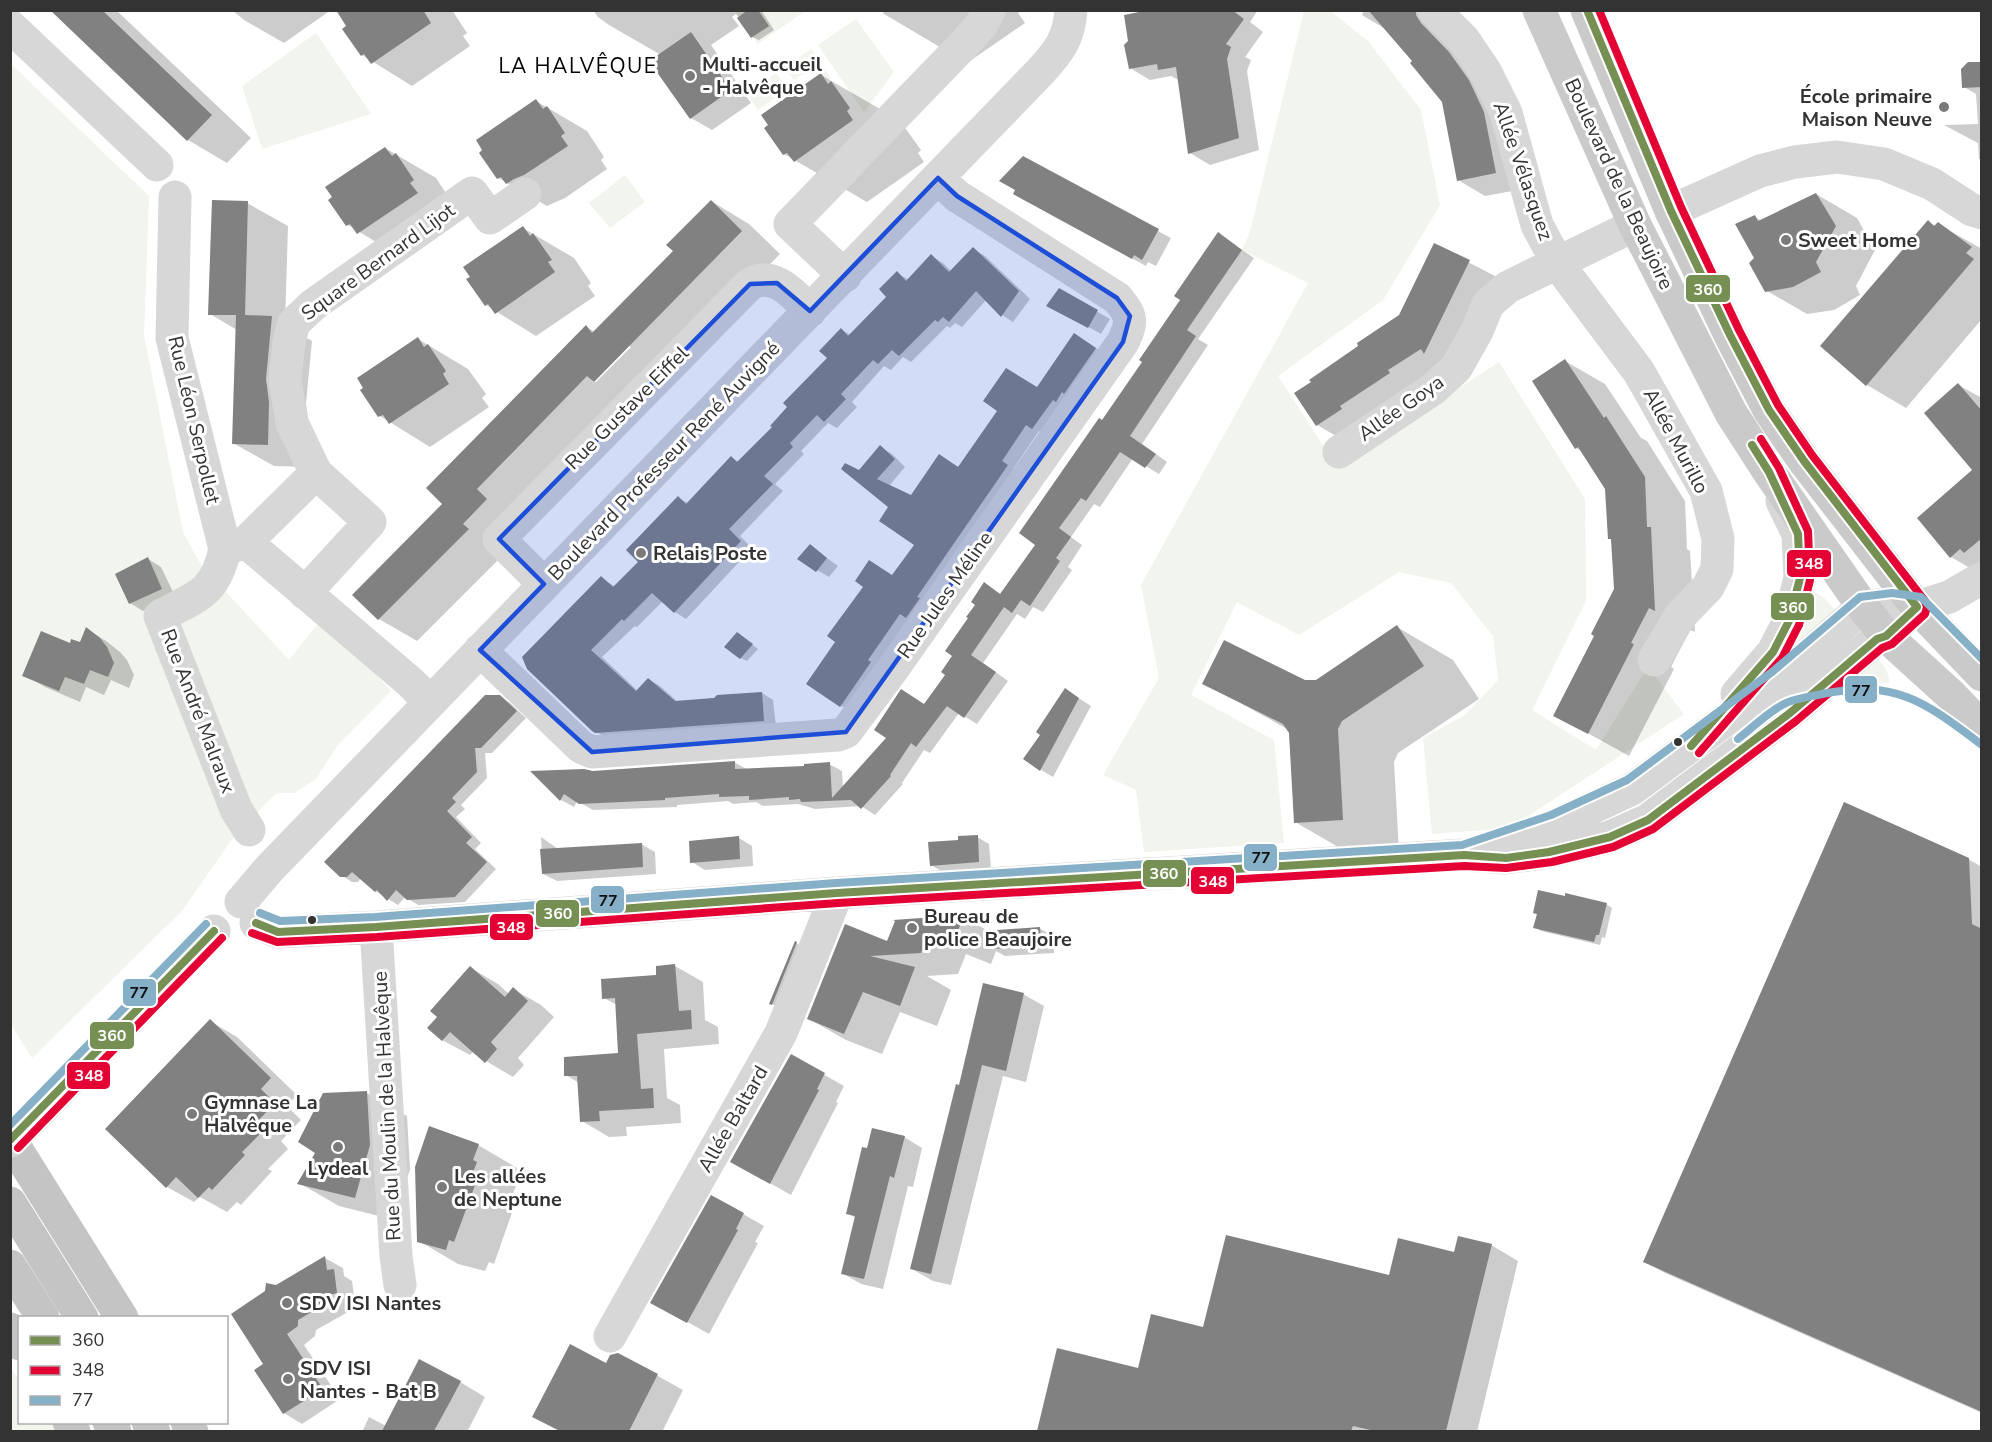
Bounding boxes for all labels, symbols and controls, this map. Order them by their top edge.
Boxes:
place label: Multi-accueil - Halvêque [702,51,823,101]
district label: LA HALVÊQUE [498,52,658,80]
marker: Multi-accueil - Halvêque [683,69,697,83]
street label: Boulevard de la Beaujoire [1558,74,1680,294]
place label: École primaire Maison Neuve [1800,83,1932,133]
street label: Allée Vélasquez [1487,98,1559,244]
marker: École primaire Maison Neuve [1937,100,1951,114]
street label: Square Bernard Lijot [296,196,461,327]
place label: Sweet Home [1798,227,1918,254]
marker: Sweet Home [1779,233,1793,247]
line badge: 360 [1685,274,1731,303]
text: 360 [1694,279,1722,301]
street label: Rue Léon Serpollet [162,333,227,508]
street label: Boulevard Professeur René Auvigné [542,335,786,587]
street label: Rue Gustave Eiffel [559,340,695,476]
street label: Allée Goya [1353,369,1449,447]
street label: Allée Murillo [1637,384,1715,498]
street label: Rue Jules Méline [891,526,999,664]
place label: Relais Poste [653,540,767,567]
marker: Relais Poste [634,546,648,560]
line badge: 348 [1786,549,1832,578]
text: 348 [1795,553,1823,575]
line badge: 360 [1770,592,1815,621]
text: 360 [1779,597,1807,619]
street label: Rue André Malraux [154,625,242,797]
line badge: 77 [1844,675,1878,704]
text: 77 [1851,680,1871,702]
unlabelled marker [1672,736,1684,748]
line badge: 77 [1243,843,1278,872]
text: 77 [1251,847,1271,869]
line badge: 360 [1142,859,1187,888]
text: 360 [1150,863,1178,885]
line badge: 348 [1190,866,1235,895]
text: 348 [1199,871,1227,893]
line badge: 77 [590,885,625,914]
text: 77 [598,890,618,912]
line badge: 360 [535,899,580,928]
text: 360 [544,903,572,925]
place label: Bureau de police Beaujoire [924,903,1072,953]
line badge: 348 [489,913,534,941]
unlabelled marker [306,914,318,926]
text: 348 [497,917,525,939]
marker: Bureau de police Beaujoire [905,921,919,935]
street label: Rue du Moulin de la Halvêque [366,971,408,1241]
line badge: 77 [122,978,157,1007]
text: 77 [129,982,149,1004]
line badge: 360 [89,1021,135,1050]
text: 360 [98,1025,126,1047]
line badge: 348 [66,1061,111,1090]
street label: Allée Baltard [692,1061,774,1177]
text: 348 [75,1065,103,1087]
place label: Gymnase La Halvêque [204,1089,318,1139]
marker: Gymnase La Halvêque [185,1107,199,1121]
marker: Lydeal [331,1140,345,1154]
place label: Lydeal [308,1155,369,1182]
place label: Les allées de Neptune [454,1163,562,1213]
marker: Les allées de Neptune [435,1180,449,1194]
place label: SDV ISI Nantes [299,1290,441,1317]
marker: SDV ISI Nantes [280,1296,294,1310]
legend [18,1316,228,1424]
text: 360 [72,1328,104,1352]
place label: SDV ISI Nantes - Bat B [300,1355,437,1405]
text: 348 [72,1358,104,1382]
marker: SDV ISI Nantes - Bat B [281,1372,295,1386]
text: 77 [72,1388,94,1412]

